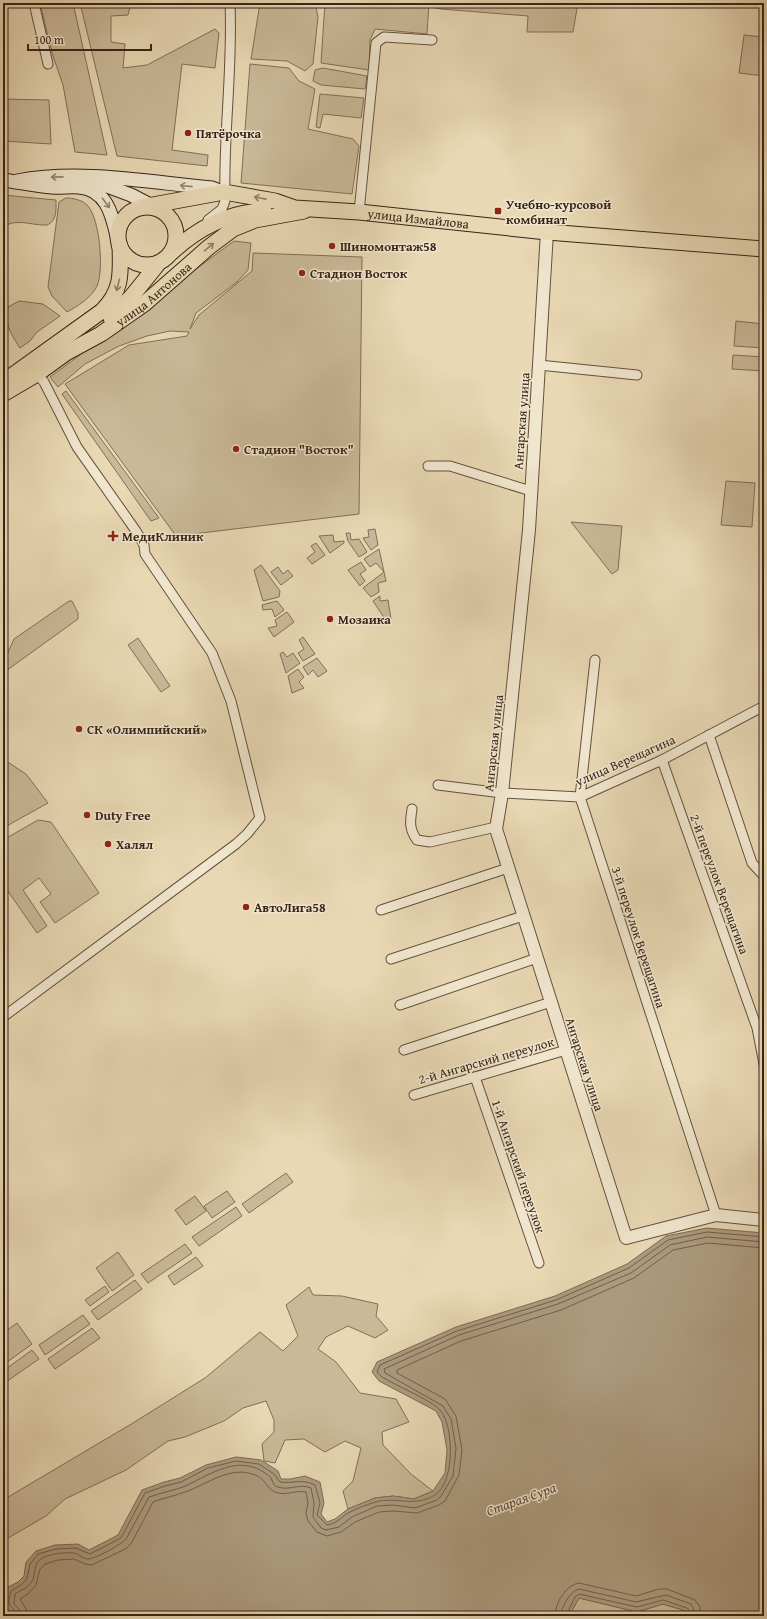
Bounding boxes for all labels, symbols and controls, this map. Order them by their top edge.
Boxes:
scale bar [28,26,151,52]
text: 100 m [34,31,64,48]
place label: Пятёрочка [196,124,262,143]
marker: Пятёрочка [183,128,193,138]
one-way arrow [51,173,64,181]
one-way arrow [180,182,193,189]
one-way arrow [254,194,267,202]
place label: Учебно-курсовой комбинат [506,195,611,229]
one-way arrow [102,197,110,208]
street label: улица Измайлова [365,204,471,234]
marker: Учебно-курсовой комбинат [493,206,503,216]
place label: Шиномонтаж58 [340,237,437,256]
marker: Шиномонтаж58 [327,241,337,251]
one-way arrow [204,242,215,251]
street label: улица Антонова [111,257,196,332]
place label: Стадион Восток [310,264,408,283]
marker: Стадион Восток [297,268,307,278]
one-way arrow [114,278,121,291]
street label: Ангарская улица [509,371,534,470]
place label: Стадион "Восток" [244,440,354,459]
marker: Стадион "Восток" [231,444,241,454]
place label: МедиКлиник [122,527,204,546]
marker: МедиКлиник [107,530,119,542]
place label: Мозаика [338,610,391,629]
marker: Мозаика [325,614,335,624]
street label: Ангарская улица [479,693,508,792]
place label: СК «Олимпийский» [87,720,207,739]
marker: СК «Олимпийский» [74,724,84,734]
street label: улица Верещагина [571,730,679,791]
place label: Duty Free [95,806,151,825]
marker: Duty Free [82,810,92,820]
street label: 2-й переулок Верещагина [685,812,754,958]
place label: Халял [116,835,153,854]
marker: Халял [103,839,113,849]
street label: 3-й переулок Верещагина [607,864,671,1011]
place label: АвтоЛига58 [254,898,326,917]
marker: АвтоЛига58 [241,902,251,912]
street label: Ангарская улица [560,1015,609,1114]
street label: 2-й Ангарский переулок [416,1032,556,1089]
street label: 1-й Ангарский переулок [487,1097,550,1236]
water label: Старая Сура [483,1477,559,1521]

